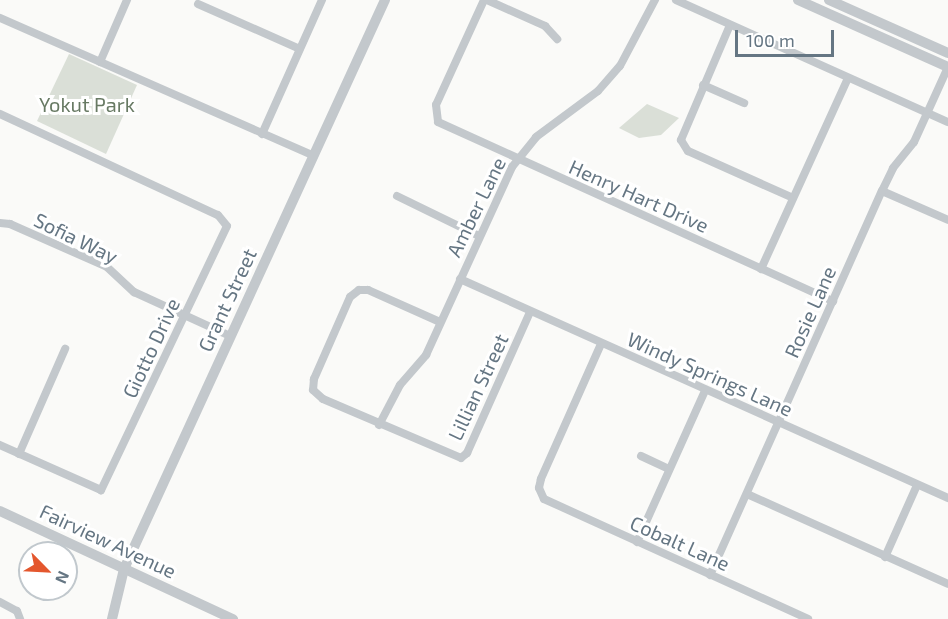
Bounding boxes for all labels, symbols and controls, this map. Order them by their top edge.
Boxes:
scale bar [738,18,837,56]
text: 100 m [746,29,795,51]
park label: Yokut Park [39,92,135,116]
street label: Amber Lane [441,153,511,261]
street label: Henry Hart Drive [565,154,713,238]
street label: Sofia Way [30,207,122,269]
street label: Grant Street [193,245,261,355]
street label: Rosie Lane [779,263,841,361]
street label: Giotto Drive [117,294,185,402]
street label: Windy Springs Lane [623,327,797,421]
street label: Lillian Street [443,330,513,444]
street label: Fairview Avenue [36,499,180,583]
street label: Cobalt Lane [626,510,734,576]
north arrow [18,541,78,601]
text: N [52,569,74,587]

